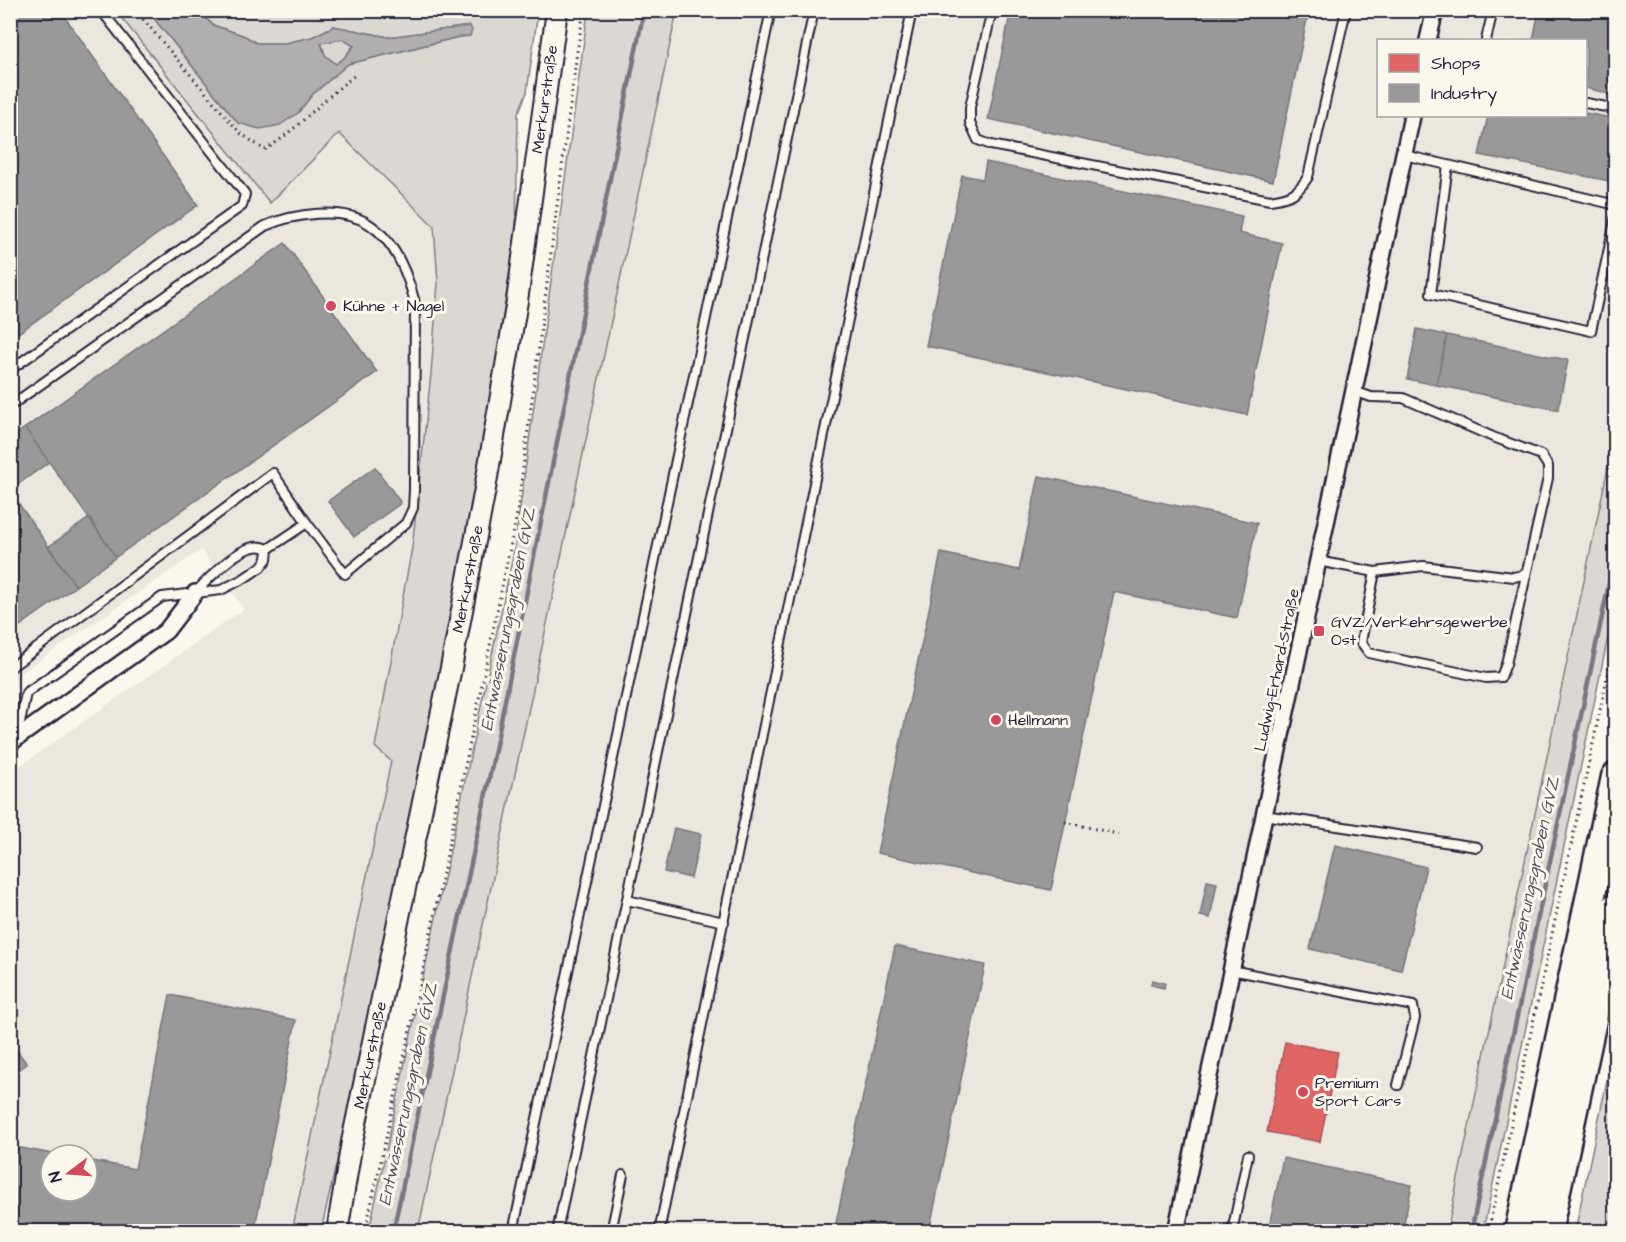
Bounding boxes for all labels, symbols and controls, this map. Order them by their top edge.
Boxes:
legend [1377,39,1587,117]
street label: Merkurstraße [526,43,563,155]
text: Shops [1431,51,1481,76]
text: Industry [1431,81,1497,107]
place label: Kühne + Nagel [343,295,444,318]
marker: Kühne + Nagel [324,299,338,313]
water label: Entwässerungsgraben GVZ [474,505,543,733]
street label: Merkurstraße [447,523,489,635]
street label: Ludwig-Erhard-Straße [1249,586,1306,754]
place label: GVZ/Verkehrsgewerbe Ost [1331,611,1508,651]
marker: GVZ/Verkehrsgewerbe Ost [1312,624,1326,638]
place label: Hellmann [1008,709,1068,731]
marker: Hellmann [989,713,1003,727]
water label: Entwässerungsgraben GVZ [1494,774,1567,1002]
water label: Entwässerungsgraben GVZ [372,980,445,1208]
street label: Merkurstraße [348,999,392,1111]
place label: Premium Sport Cars [1315,1072,1401,1112]
marker: Premium Sport Cars [1296,1085,1310,1099]
north arrow [39,1143,99,1203]
text: N [44,1169,67,1185]

